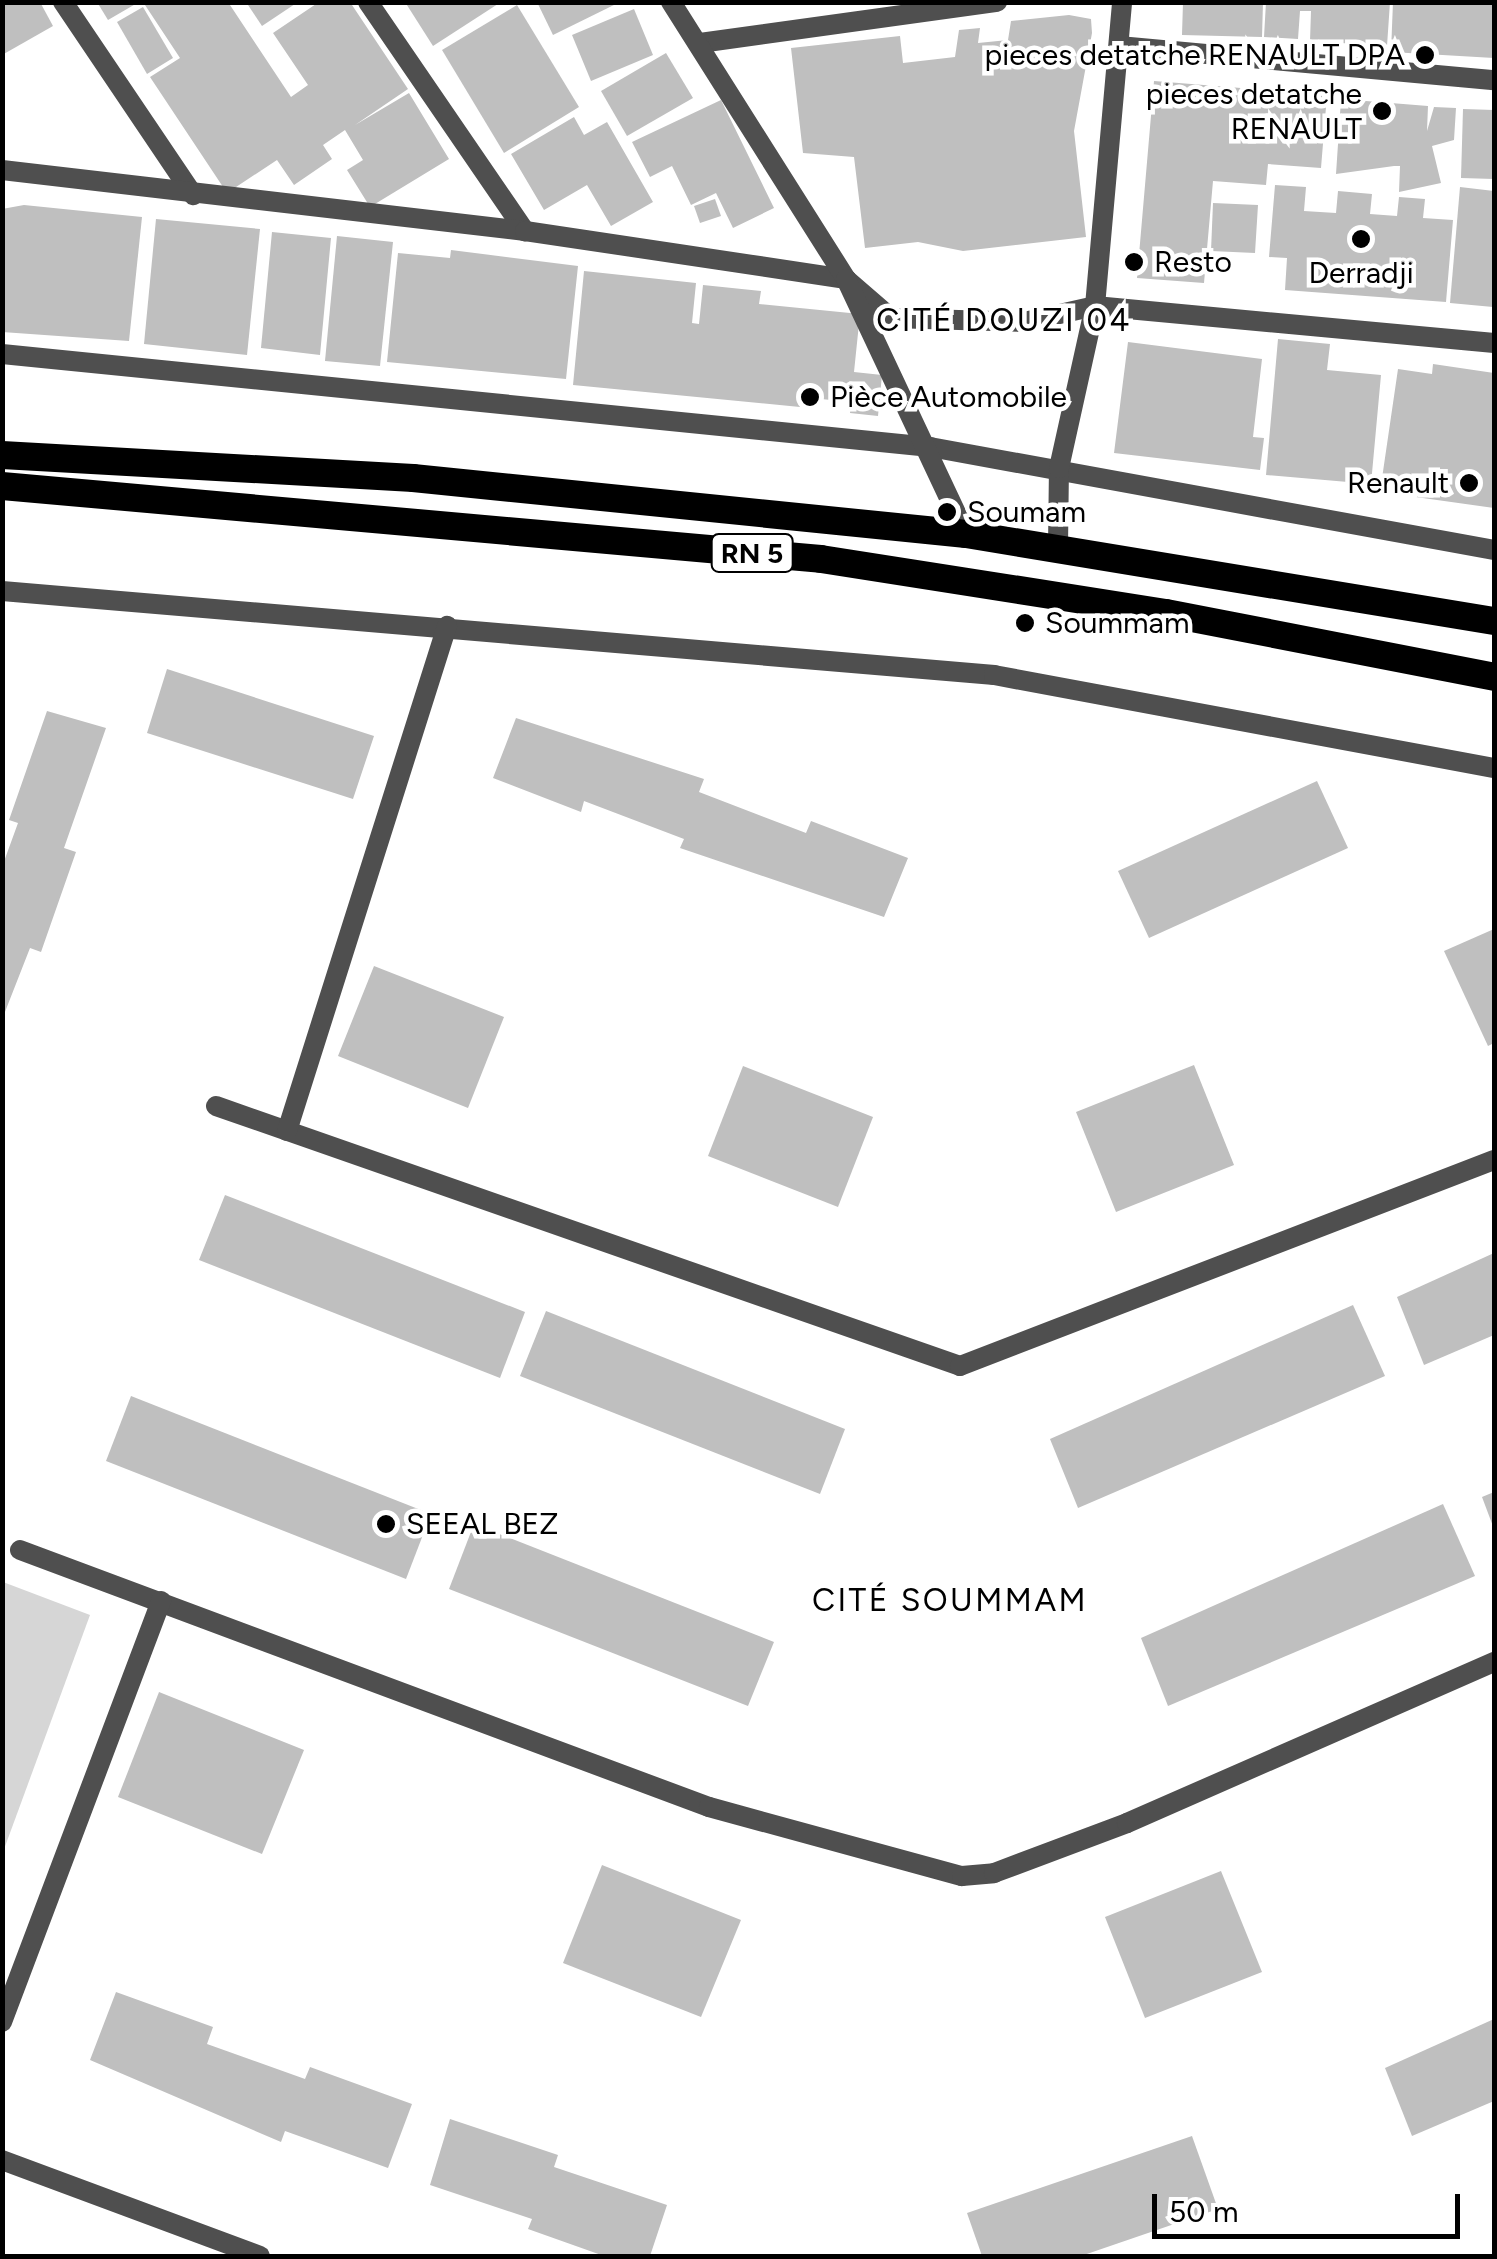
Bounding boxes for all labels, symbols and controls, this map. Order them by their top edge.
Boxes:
place label: pieces detatche RENAULT DPA [984,37,1405,73]
marker: pieces detatche RENAULT DPA [1414,44,1436,66]
place label: pieces detatche RENAULT [1146,76,1362,146]
marker: pieces detatche RENAULT [1371,100,1393,122]
marker: Derradji [1350,228,1372,250]
place label: Resto [1154,244,1232,280]
marker: Resto [1123,251,1145,273]
place label: Derradji [1308,255,1414,291]
district label: CITÉ DOUZI 04 [876,301,1132,339]
place label: Pièce Automobile [830,379,1067,415]
marker: Pièce Automobile [799,386,821,408]
place label: Renault [1347,465,1449,501]
marker: Renault [1458,472,1480,494]
place label: Soumam [967,494,1086,530]
marker: Soumam [936,501,958,523]
road number: RN 5 [710,530,794,576]
place label: Soummam [1045,605,1189,641]
marker: Soummam [1014,612,1036,634]
place label: SEEAL BEZ [406,1506,559,1542]
marker: SEEAL BEZ [375,1513,397,1535]
district label: CITÉ SOUMMAM [812,1581,1088,1619]
scale bar [1157,2174,1464,2236]
text: 50 m [1169,2193,1238,2230]

